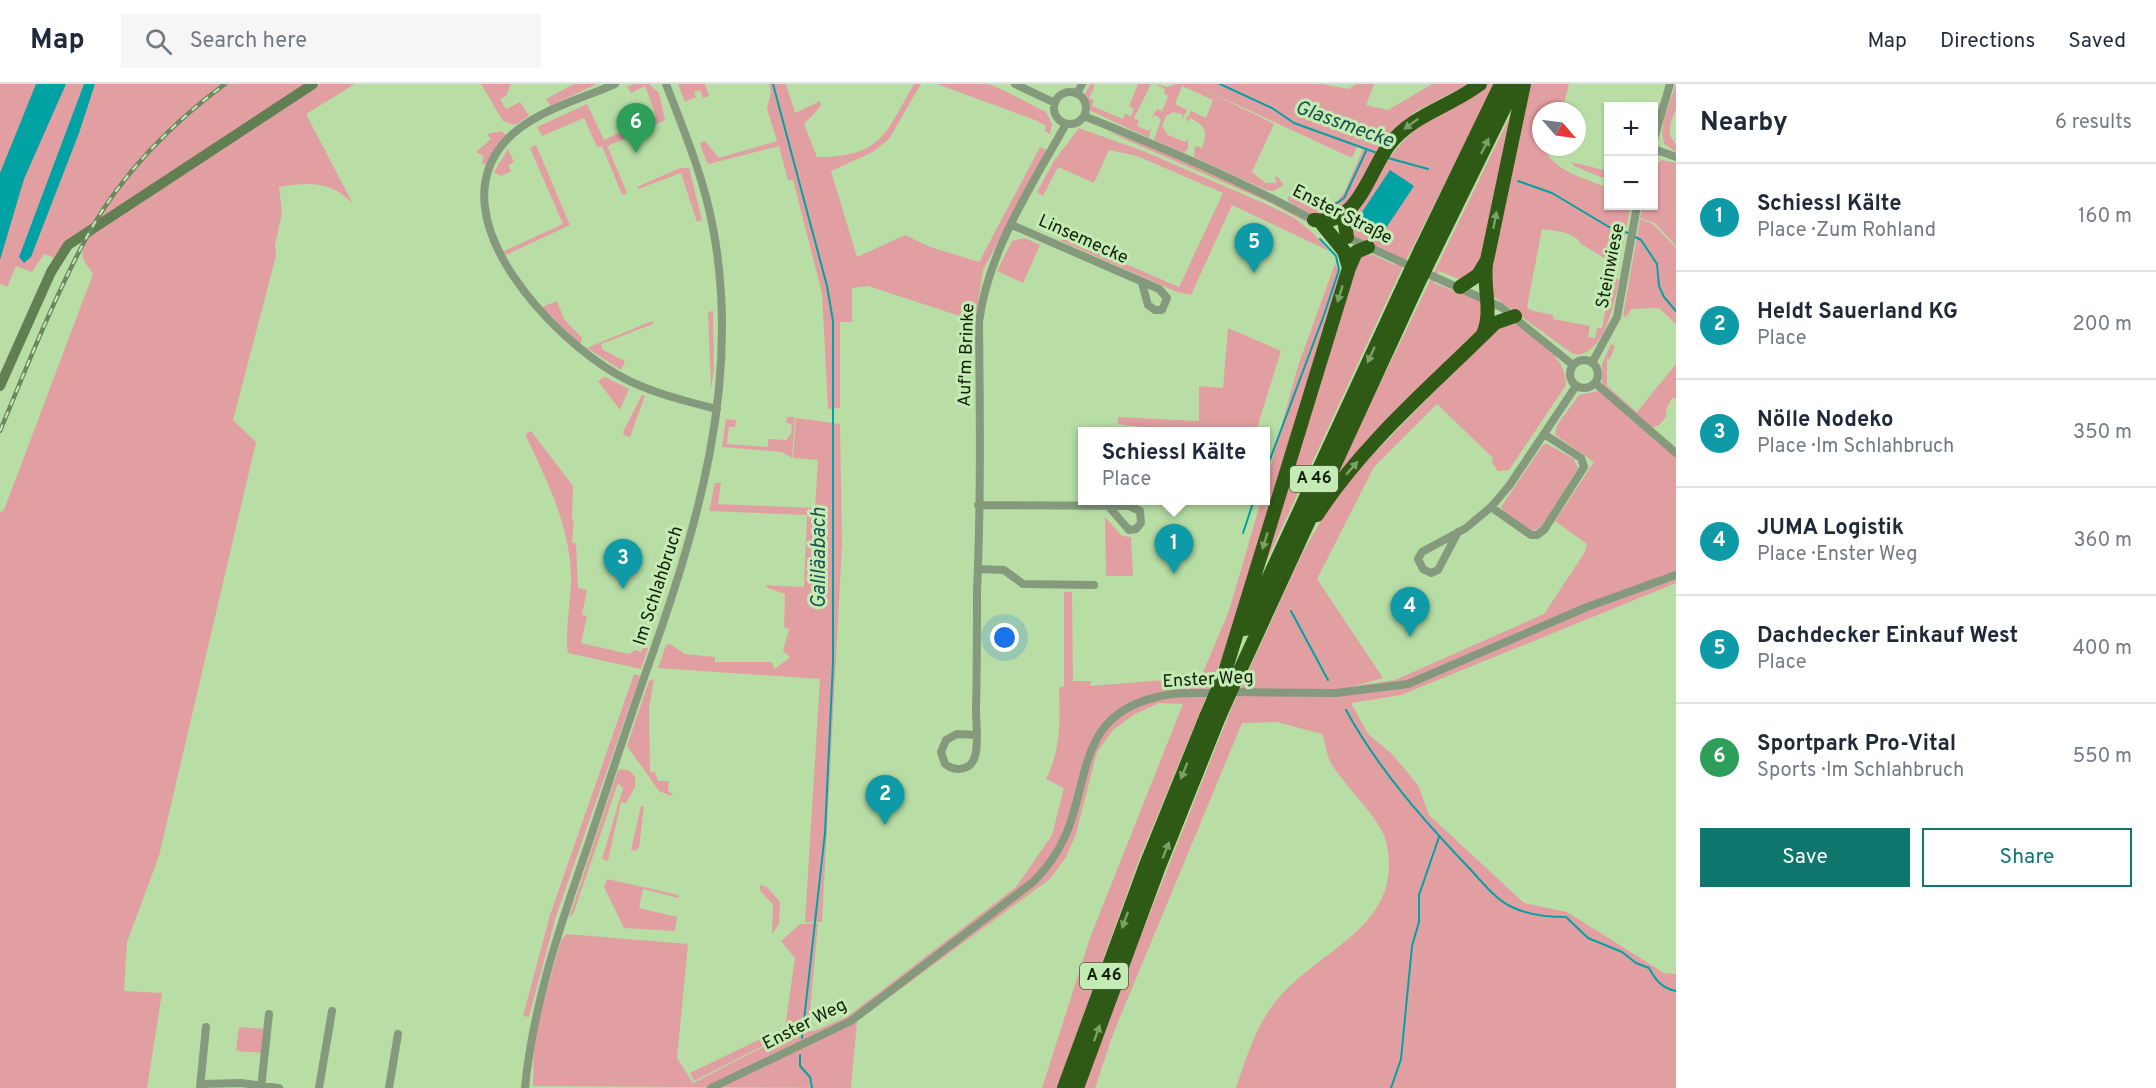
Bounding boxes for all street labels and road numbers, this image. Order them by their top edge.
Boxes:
street label: Enster Straße [1288,180,1396,250]
street label: Linsemecke [1034,210,1132,270]
street label: Steinwiese [1591,221,1631,311]
street label: Auf'm Brinke [954,303,980,407]
road number: A 46 [1290,466,1338,492]
street label: Im Schlahbruch [629,523,689,649]
street label: Enster Weg [1162,666,1254,694]
road number: A 46 [1080,963,1128,989]
street label: Enster Weg [759,994,851,1056]

